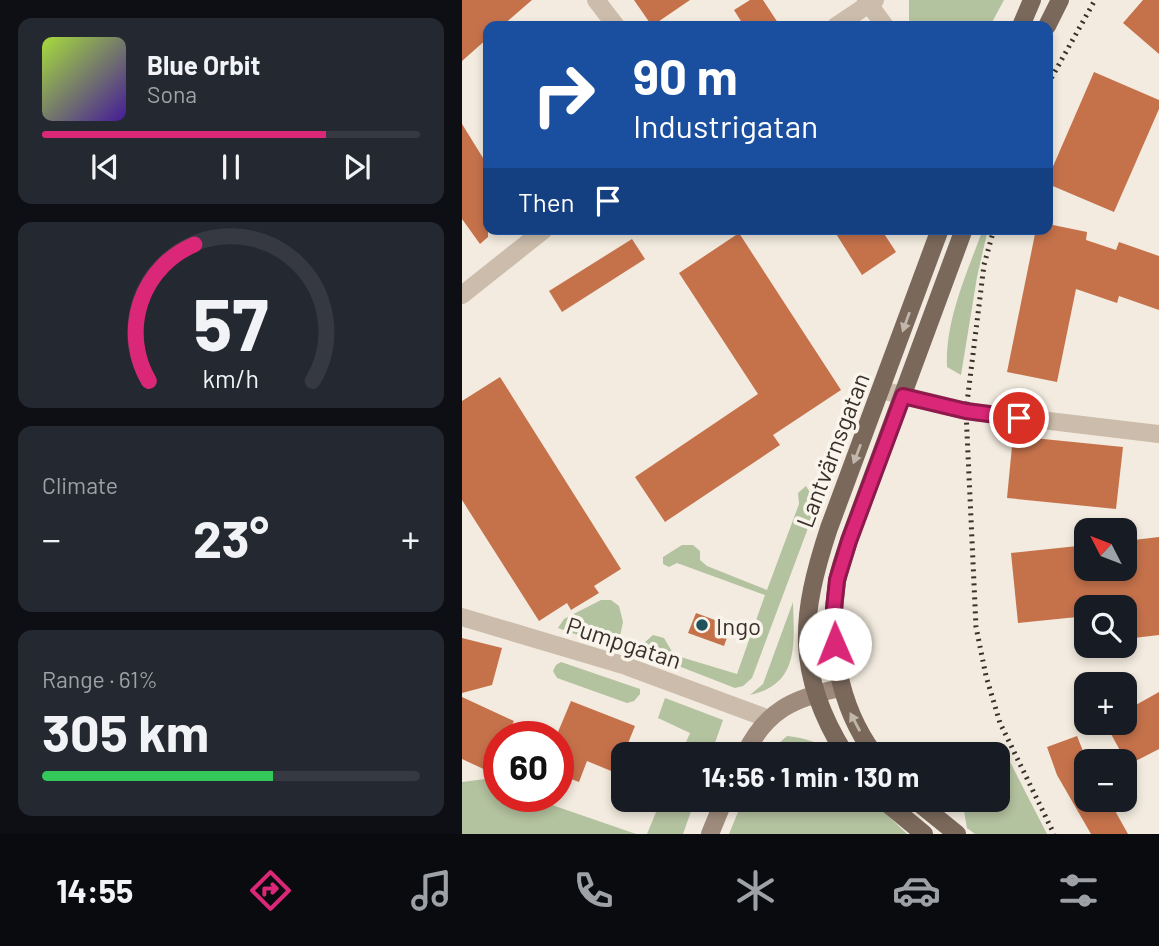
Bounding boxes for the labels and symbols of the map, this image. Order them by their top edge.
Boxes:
one-way arrow [900,312,911,333]
street label: Lantvärnsgatan [789,369,875,531]
pin [989,388,1049,448]
one-way arrow [851,443,862,464]
north arrow [1074,518,1138,581]
position arrow [798,607,872,681]
street label: Pumpgatan [563,610,685,674]
place label: Ingo [716,611,761,640]
marker: Ingo [694,617,710,633]
one-way arrow [849,713,861,732]
speed limit sign: 60 [483,721,574,812]

